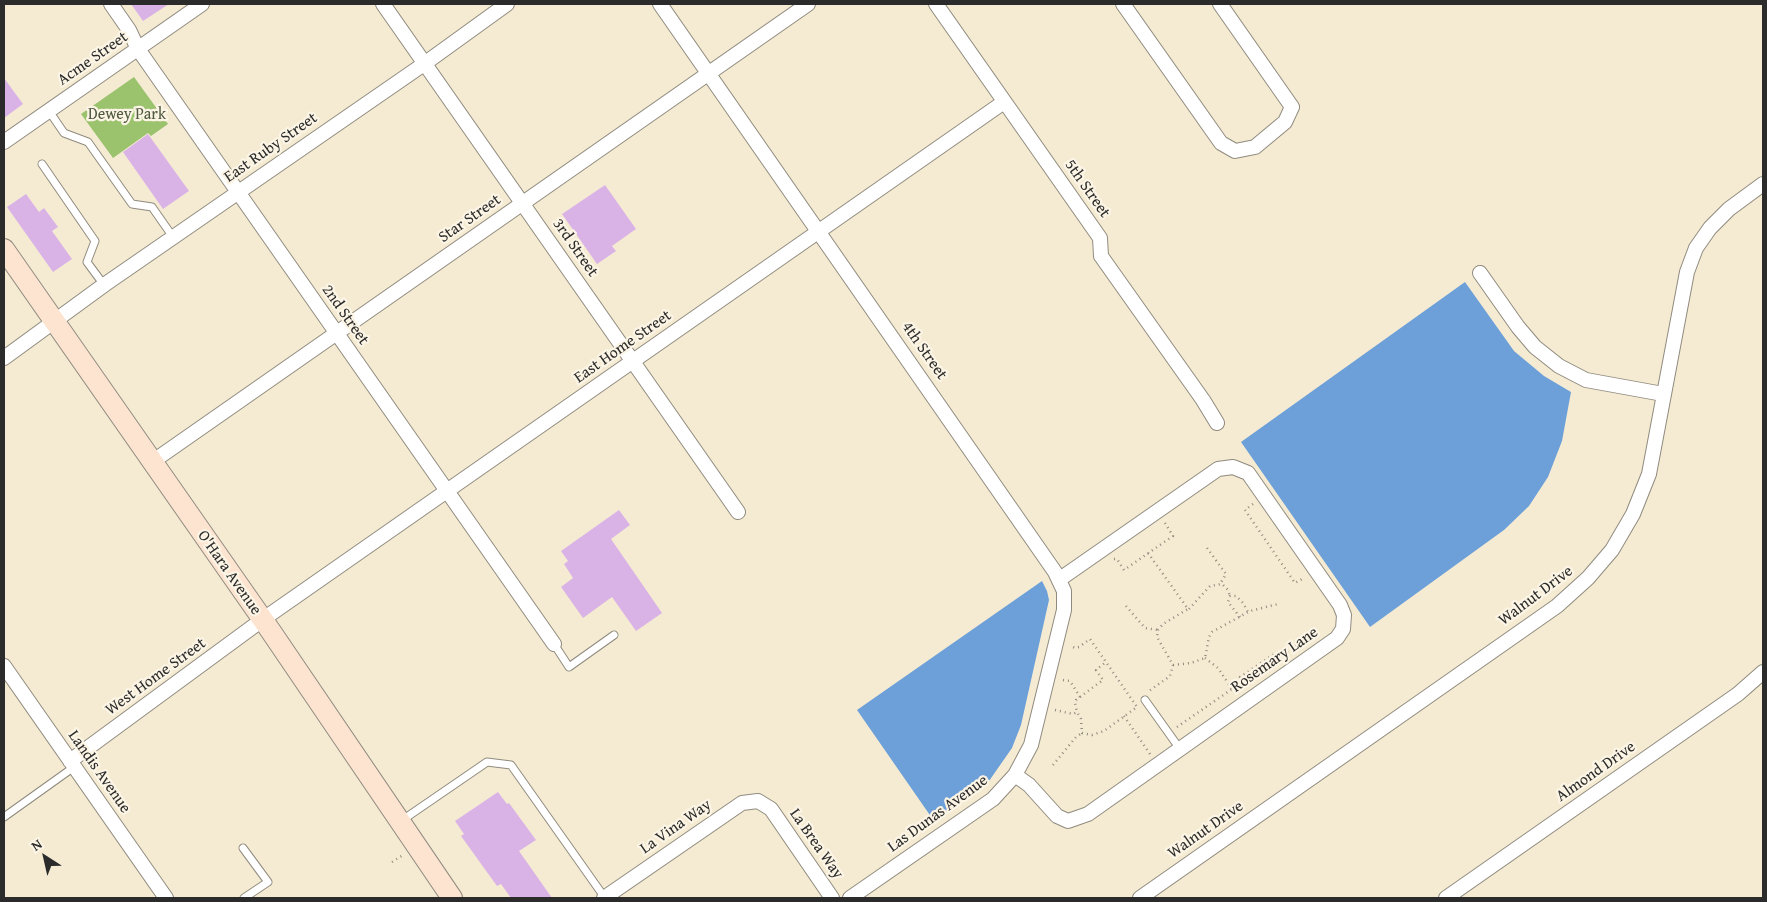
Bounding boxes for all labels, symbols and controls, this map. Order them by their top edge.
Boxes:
street label: Acme Street [54,28,132,90]
park label: Dewey Park [88,105,166,125]
street label: East Ruby Street [221,109,321,187]
street label: 5th Street [1060,156,1114,222]
street label: Star Street [435,191,505,247]
street label: 3rd Street [548,215,602,281]
street label: 2nd Street [317,281,373,349]
street label: East Home Street [571,306,675,388]
street label: 4th Street [897,318,951,384]
street label: O'Hara Avenue [193,527,265,619]
street label: Walnut Drive [1495,562,1577,630]
street label: Rosemary Lane [1228,623,1322,697]
street label: West Home Street [102,634,210,720]
street label: Landis Avenue [63,727,135,817]
street label: Almond Drive [1553,738,1639,806]
street label: Las Dunas Avenue [884,771,992,857]
street label: La Vina Way [637,795,715,859]
street label: Walnut Drive [1165,797,1247,863]
street label: La Brea Way [785,805,847,883]
north arrow [20,832,70,882]
text: N [27,834,46,856]

